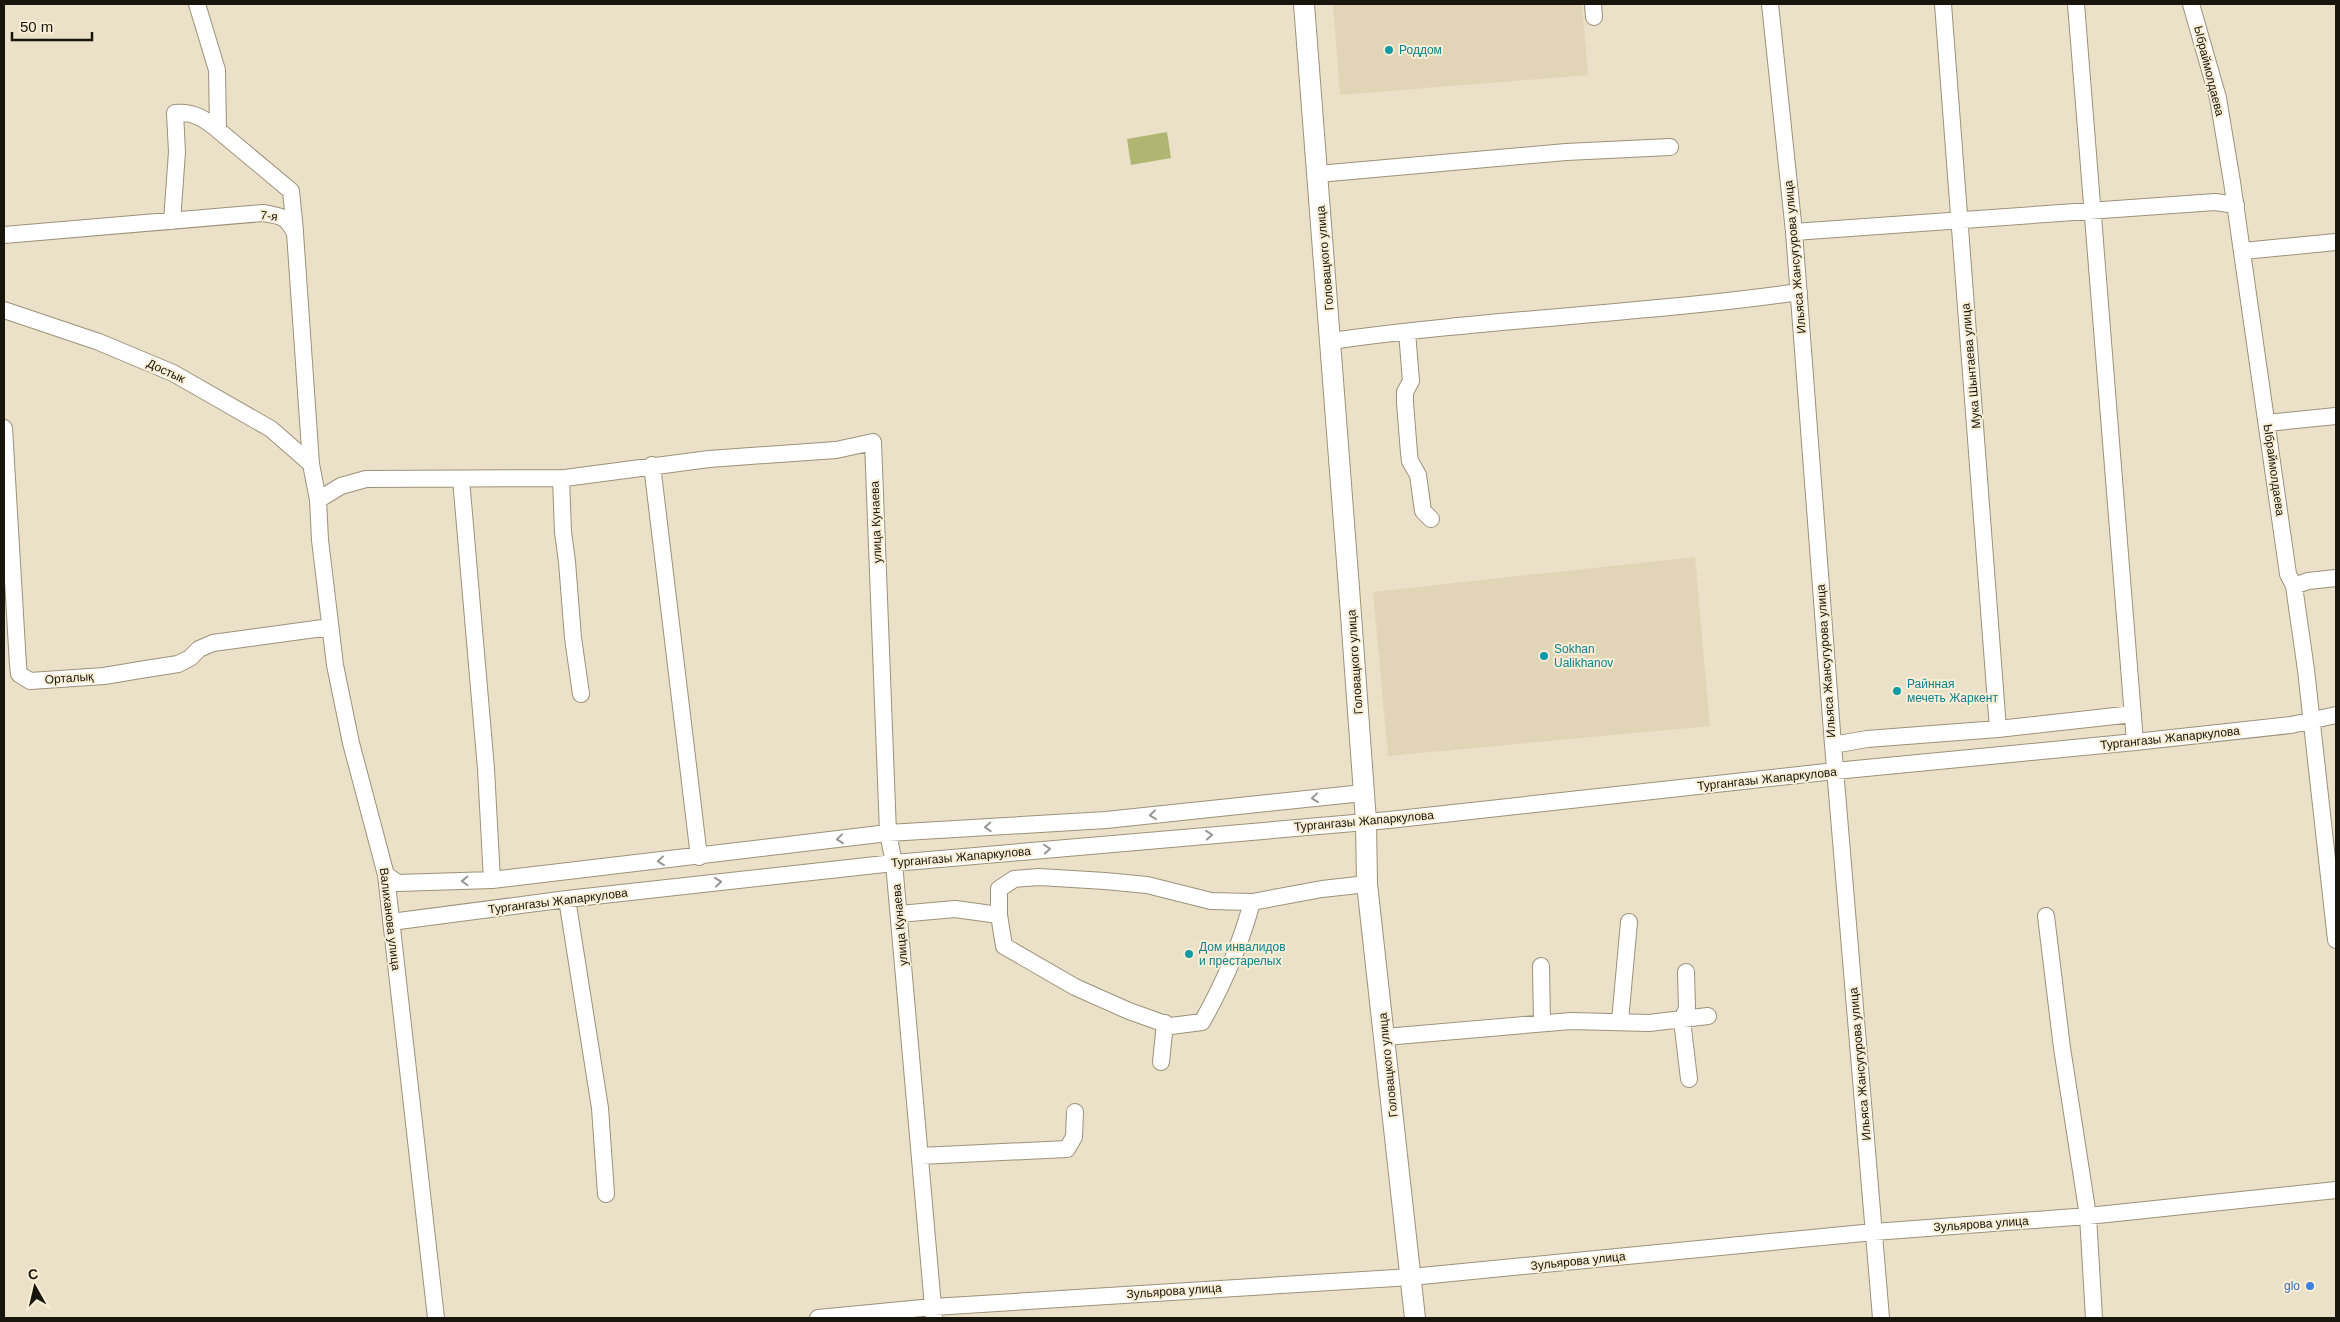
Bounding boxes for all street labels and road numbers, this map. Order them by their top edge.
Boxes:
street label: Ыбраймолдаева [2191,24,2227,118]
street label: Ильяса Жансугурова улица [1781,179,1809,334]
street label: Головацкого улица [1313,205,1337,311]
street label: 7-я [260,208,278,224]
street label: Мука Шынтаева улица [1959,302,1983,429]
street label: Достык [145,356,188,386]
street label: Ыбраймолдаева [2261,423,2287,517]
street label: улица Кунаева [868,480,884,563]
street label: Ильяса Жансугурова улица [1814,584,1838,738]
street label: Головацкого улица [1344,609,1366,715]
street label: Орталық [44,669,95,687]
street label: Тургангазы Жапаркулова [2099,724,2241,752]
street label: Тургангазы Жапаркулова [1696,765,1838,793]
street label: Тургангазы Жапаркулова [1294,808,1435,834]
street label: Тургангазы Жапаркулова [891,844,1032,870]
street label: Валиханова улица [377,867,403,972]
street label: улица Кунаева [889,883,911,967]
street label: Тургангазы Жапаркулова [488,885,629,916]
street label: Ильяса Жансугурова улица [1846,986,1874,1141]
street label: Головацкого улица [1376,1012,1400,1118]
street label: Зульярова улица [1933,1214,2029,1234]
street label: Зульярова улица [1530,1249,1626,1273]
street label: Зульярова улица [1126,1281,1222,1301]

